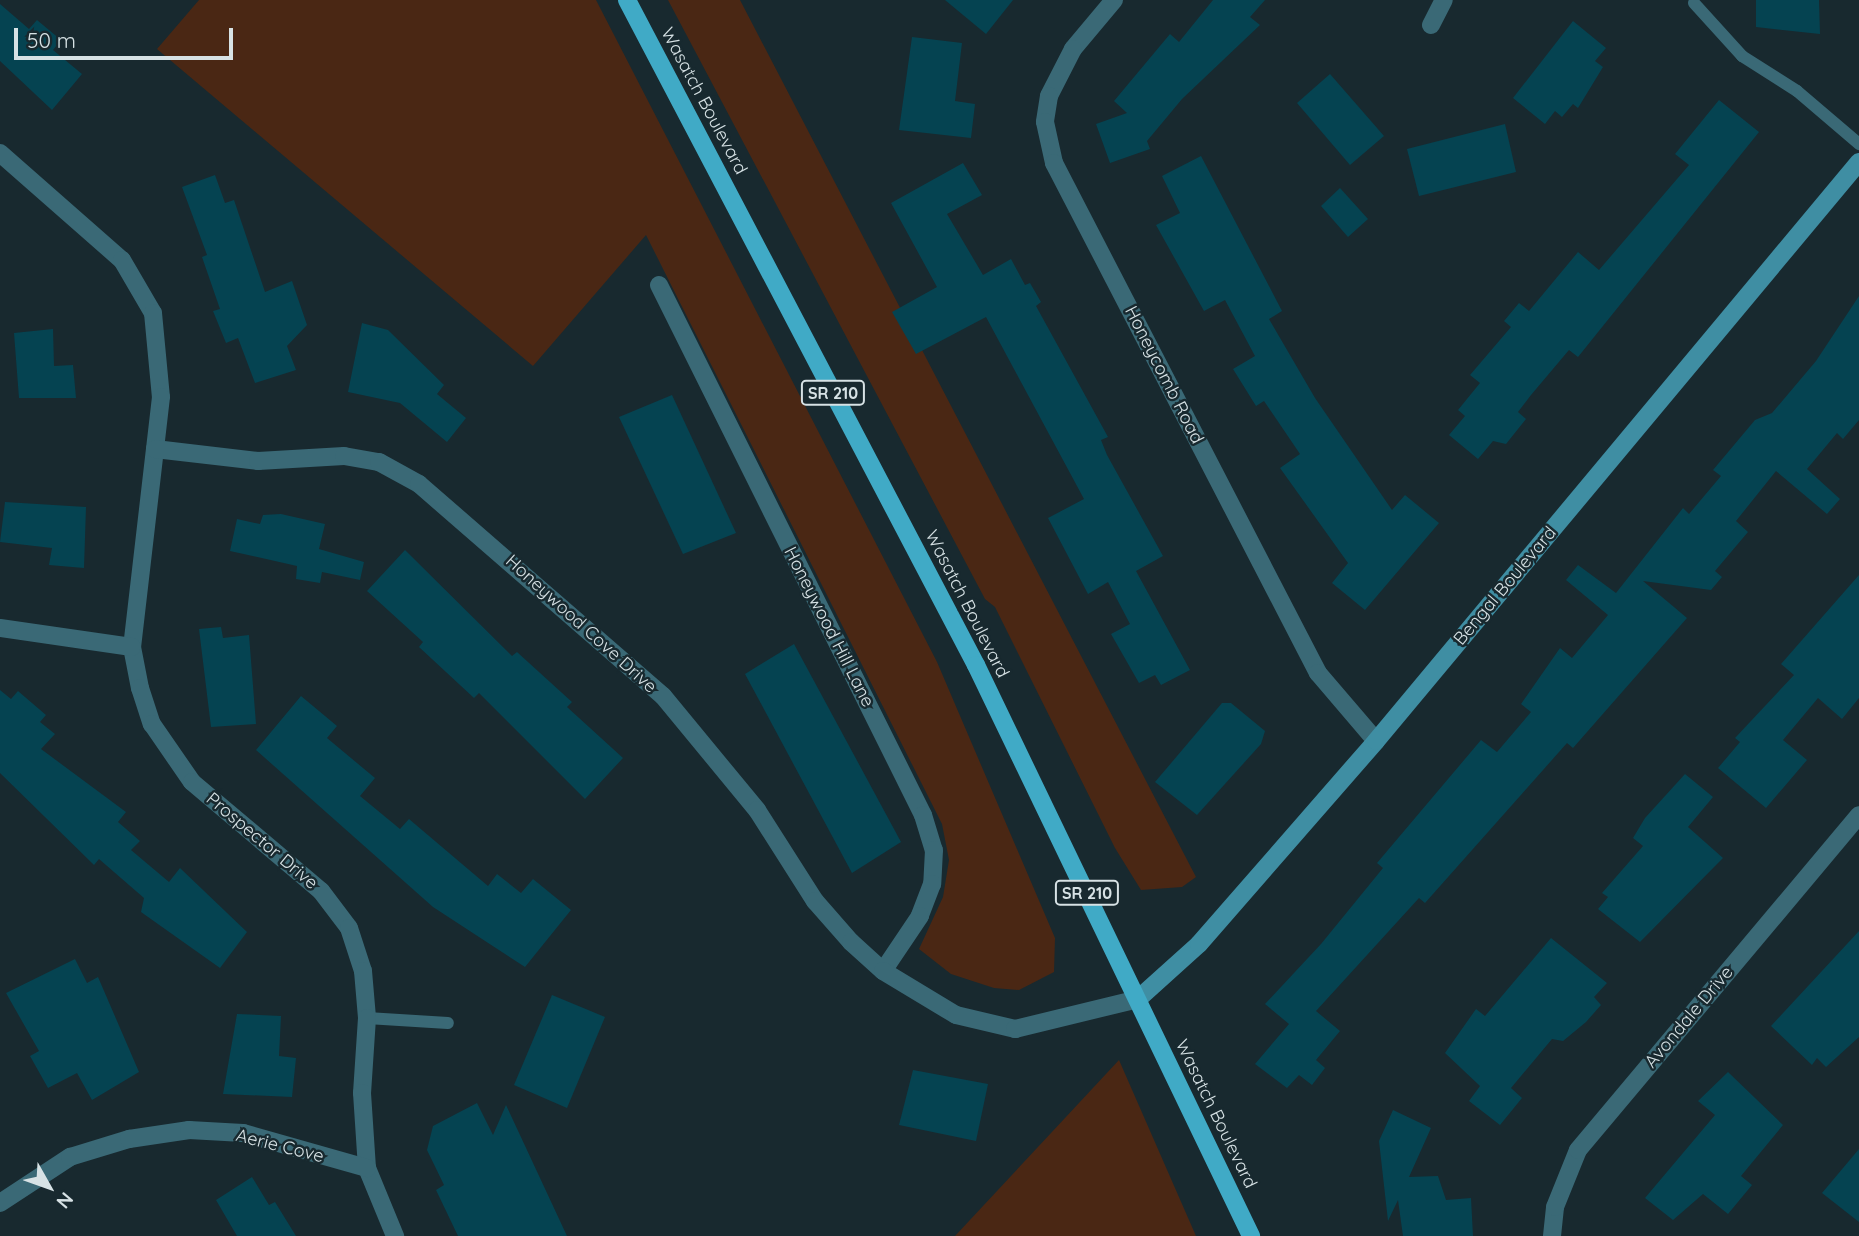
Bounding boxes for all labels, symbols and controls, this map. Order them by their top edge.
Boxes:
scale bar [18,14,236,58]
street label: Wasatch Boulevard [656,24,752,178]
text: 50 m [27,27,76,53]
street label: Honeycomb Road [1120,303,1208,447]
road number: SR 210 [800,380,866,406]
street label: Bengal Boulevard [1449,522,1561,650]
street label: Wasatch Boulevard [920,527,1014,681]
street label: Honeywood Hill Lane [779,543,879,711]
street label: Honeywood Cove Drive [501,550,661,698]
street label: Prospector Drive [202,788,322,894]
road number: SR 210 [1054,880,1120,906]
street label: Avondale Drive [1640,962,1738,1072]
street label: Wasatch Boulevard [1171,1036,1261,1192]
street label: Aerie Cove [234,1125,326,1167]
north arrow [14,1152,84,1222]
text: N [51,1187,79,1214]

